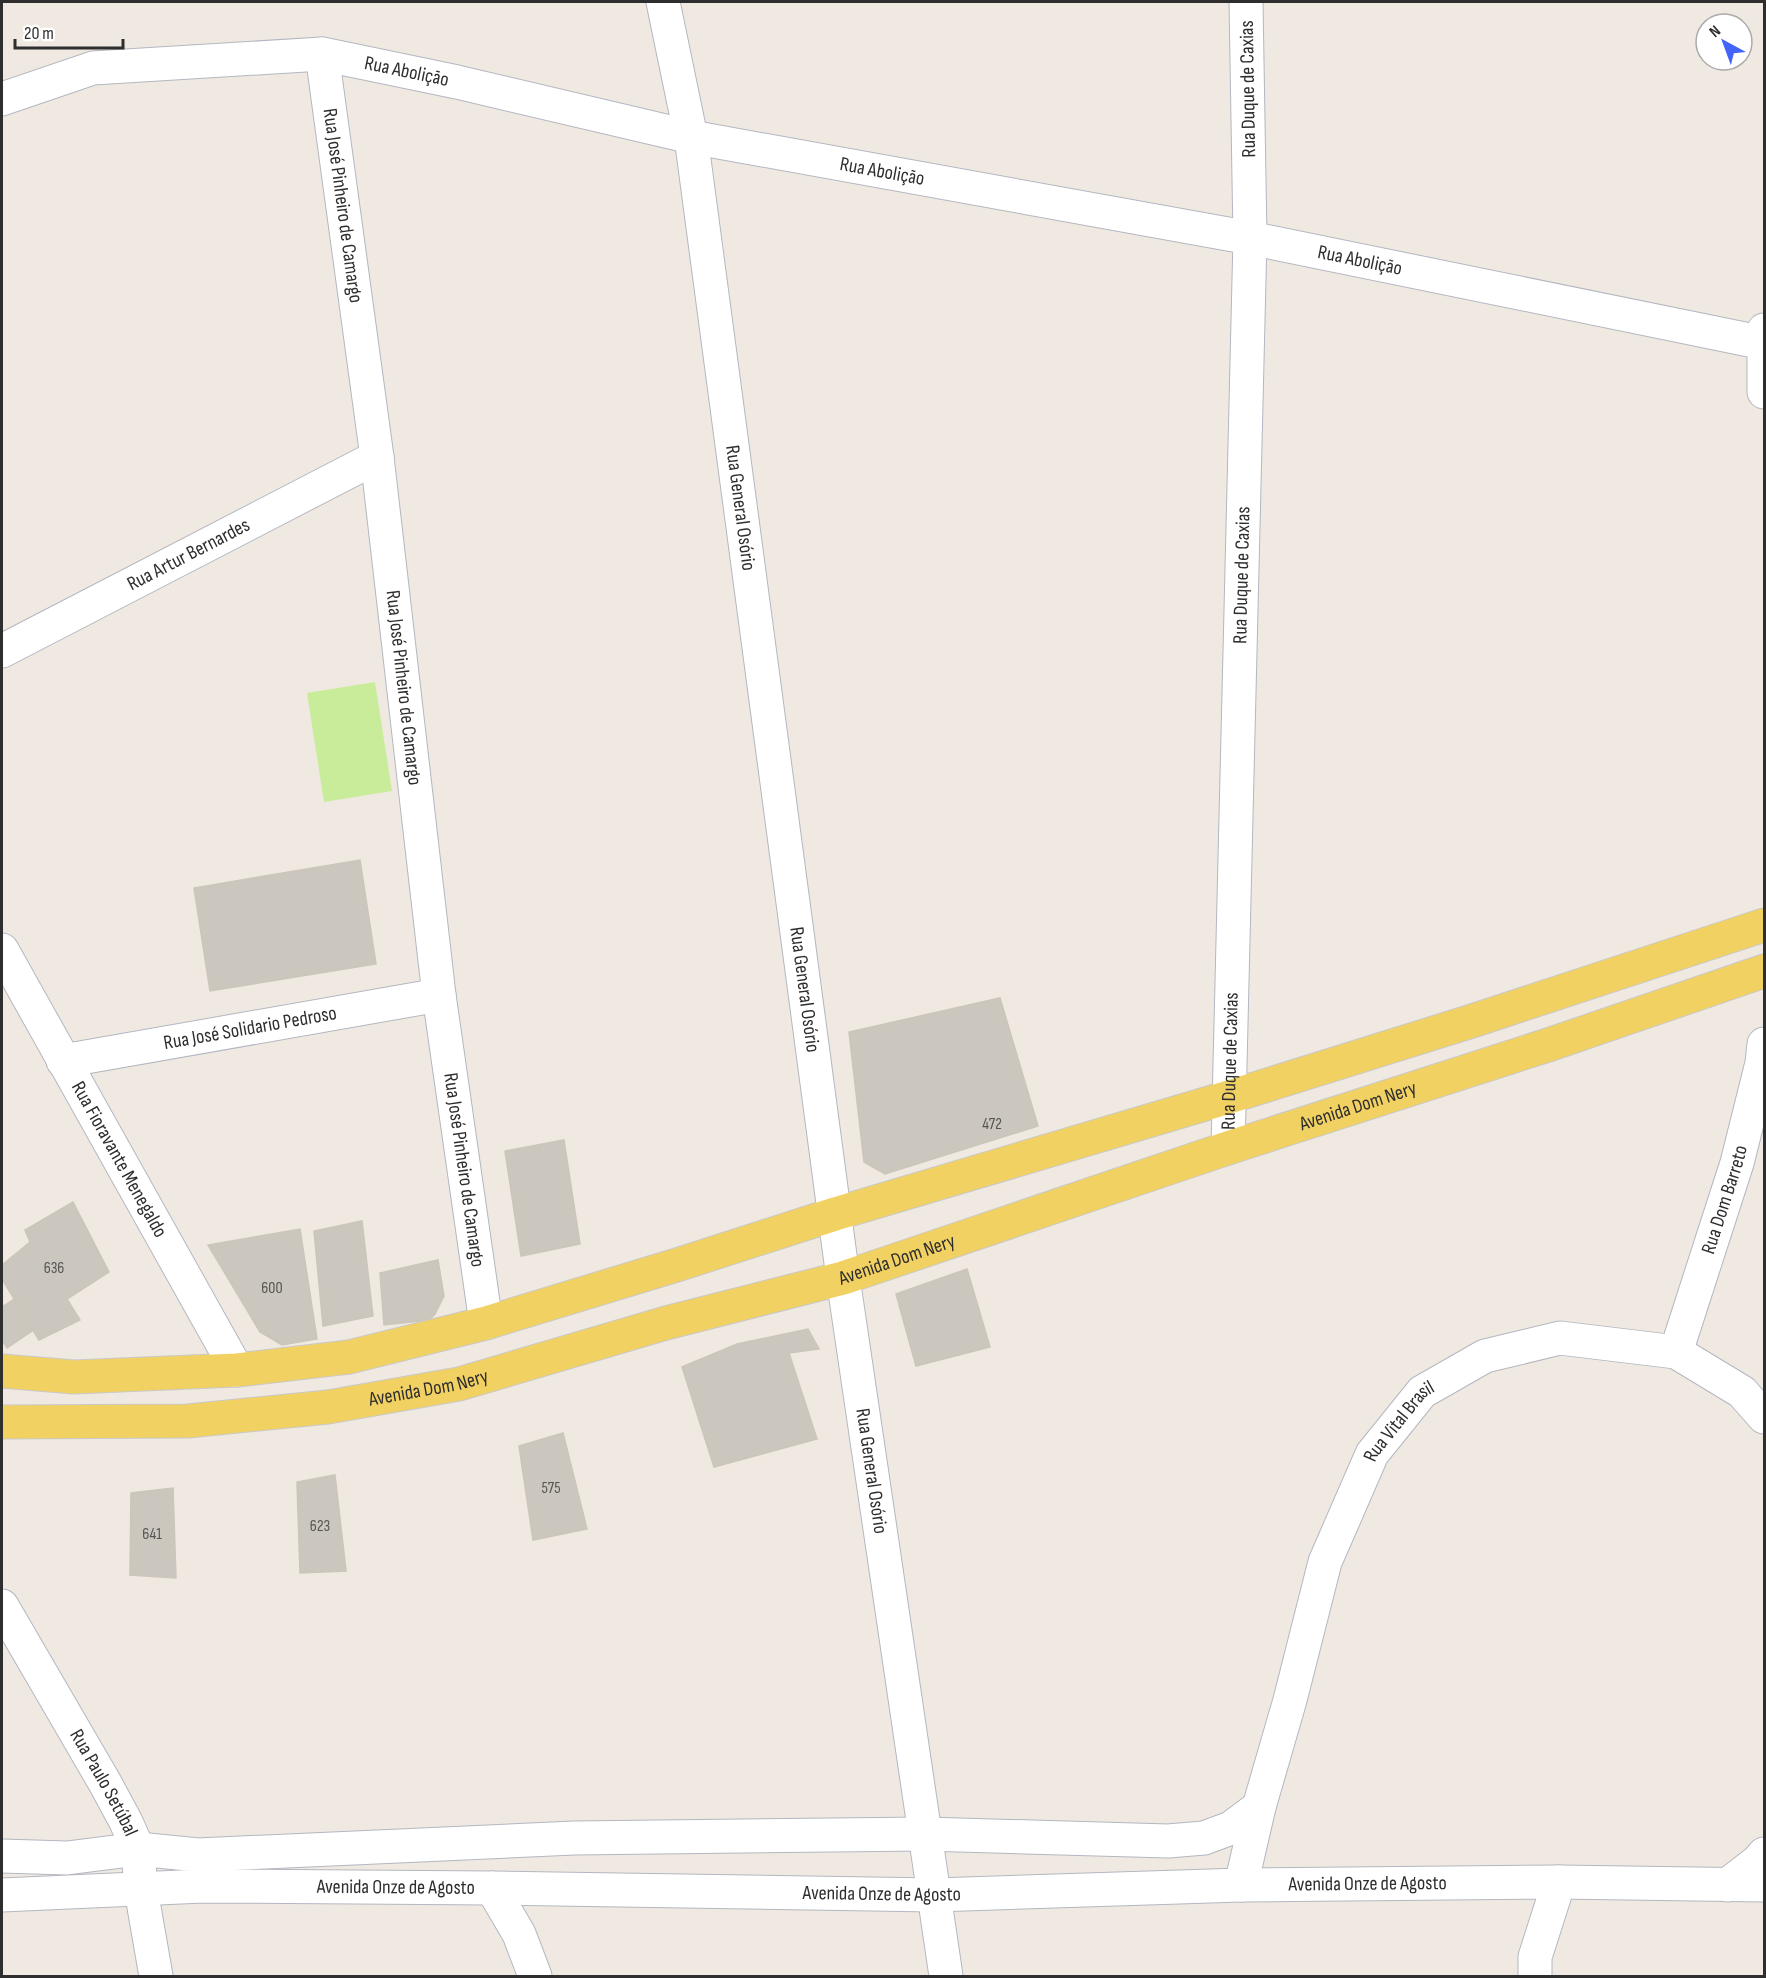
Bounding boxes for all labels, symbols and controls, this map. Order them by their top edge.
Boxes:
scale bar [15,12,123,50]
north arrow [1694,12,1754,72]
street label: Rua Duque de Caxias [1235,20,1261,158]
text: N [1706,22,1725,42]
text: 20 m [24,23,54,44]
street label: Rua Abolição [362,51,451,92]
street label: Rua José Pinheiro de Camargo [318,107,368,304]
street label: Rua Abolição [838,152,926,191]
street label: Rua Abolição [1316,240,1404,281]
street label: Rua General Osório [720,444,761,572]
street label: Rua Duque de Caxias [1228,506,1256,644]
street label: Rua Artur Bernardes [123,513,254,596]
street label: Rua José Pinheiro de Camargo [380,589,427,786]
street label: Rua General Osório [784,925,825,1054]
street label: Rua Duque de Caxias [1216,992,1244,1130]
street label: Rua José Solidario Pedroso [162,1001,339,1055]
street label: Rua José Pinheiro de Camargo [438,1071,490,1269]
street label: Avenida Dom Nery [1295,1076,1420,1137]
street label: Rua Fioravante Menegaldo [66,1077,172,1242]
house number: 472 [982,1115,1002,1134]
street label: Rua Dom Barreto [1696,1143,1753,1257]
street label: Avenida Dom Nery [834,1229,959,1291]
house number: 636 [44,1259,64,1278]
house number: 600 [261,1279,283,1298]
street label: Avenida Dom Nery [366,1364,492,1412]
street label: Rua Vital Brasil [1358,1376,1438,1465]
street label: Rua General Osório [850,1407,893,1535]
house number: 575 [541,1479,561,1498]
house number: 623 [310,1517,330,1536]
house number: 641 [142,1525,162,1544]
street label: Rua Paulo Setúbal [64,1725,143,1840]
street label: Avenida Onze de Agosto [1287,1871,1447,1897]
street label: Avenida Onze de Agosto [316,1875,475,1900]
street label: Avenida Onze de Agosto [801,1881,961,1907]

